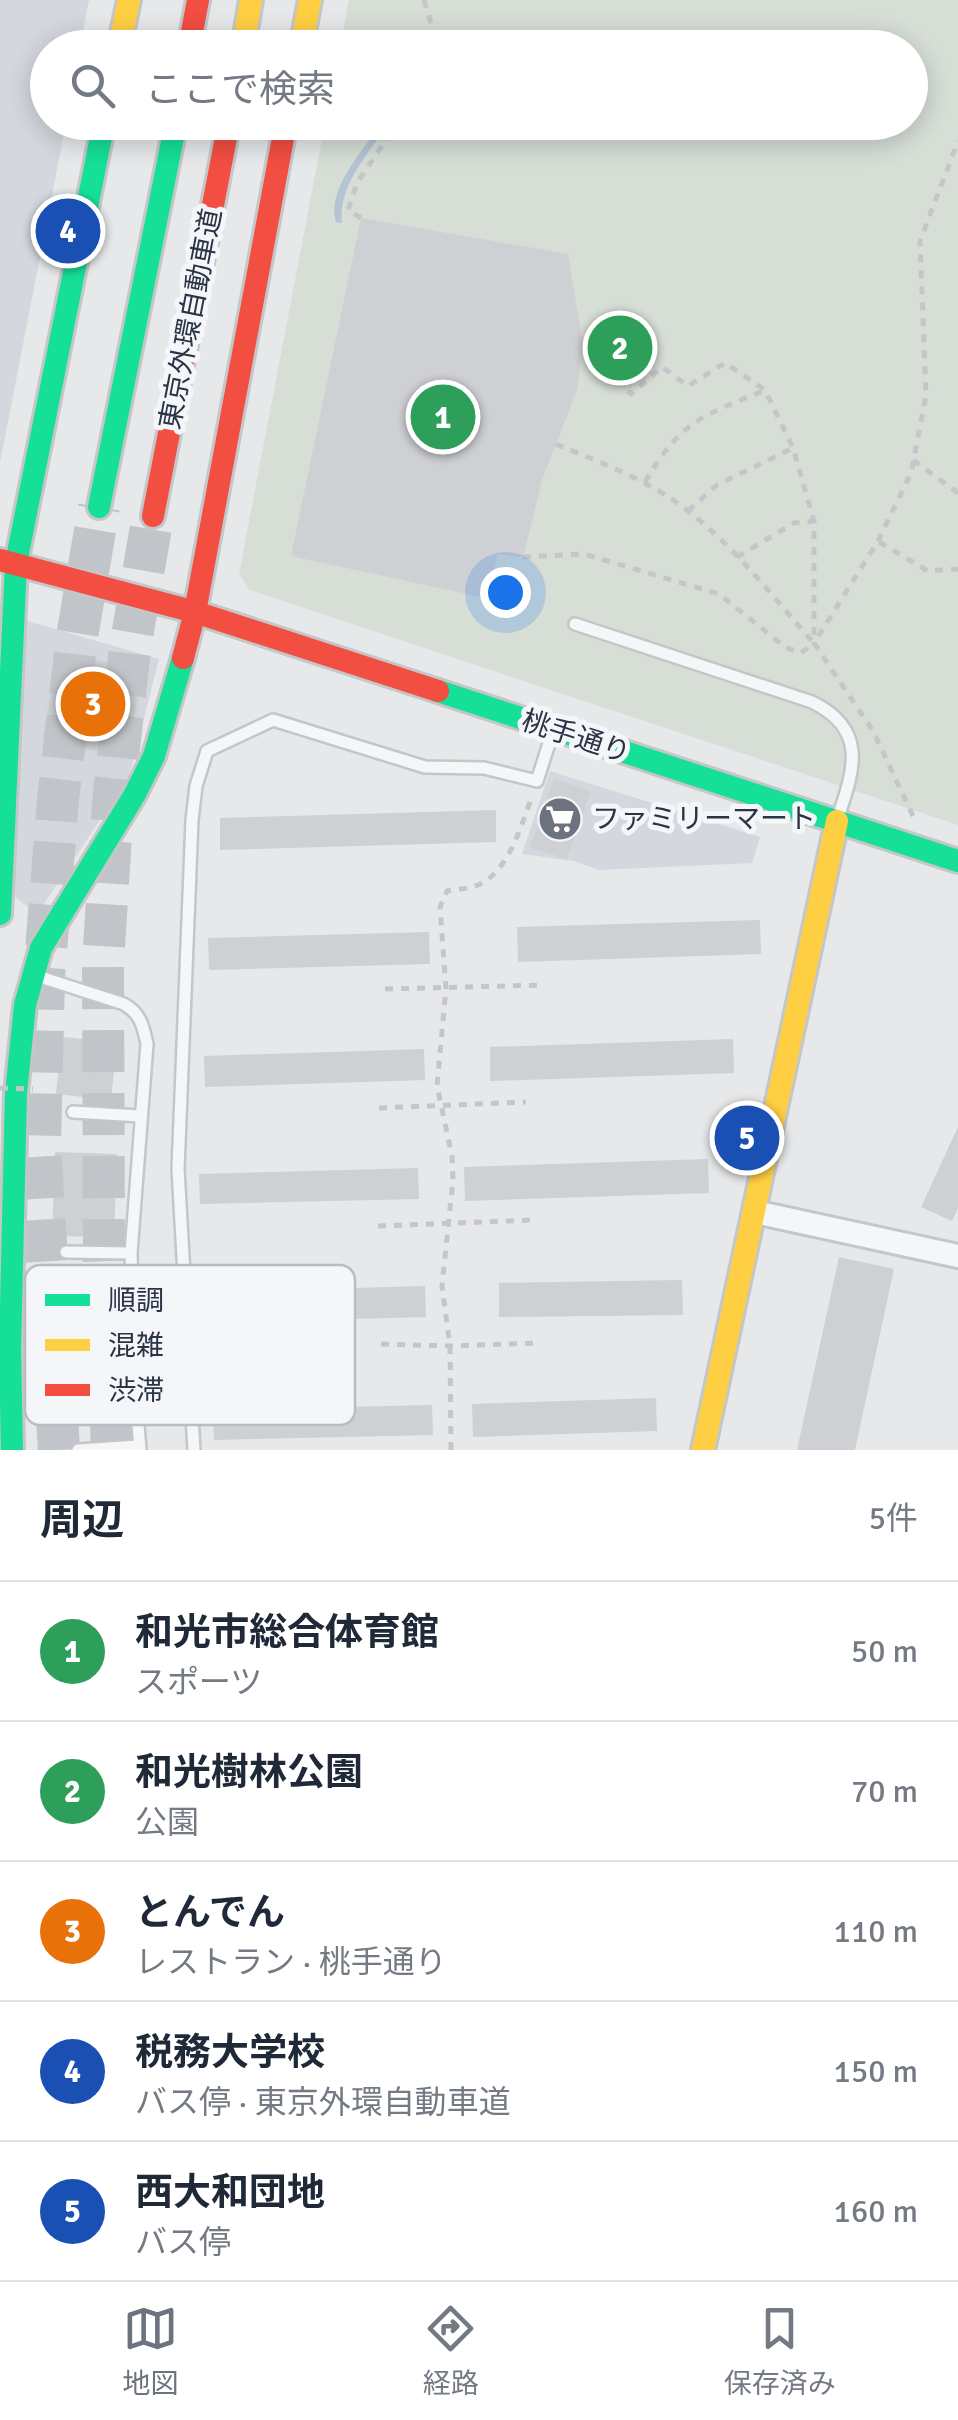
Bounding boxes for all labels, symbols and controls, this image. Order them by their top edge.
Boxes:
search box [30,30,928,140]
icon: search [65,58,120,113]
text: ここで検索 [145,66,335,113]
pin: 4 [36,194,100,268]
street label: 東京外環自動車道 [153,206,229,432]
pin: 2 [588,310,652,386]
pin: 1 [410,380,476,454]
your location [480,567,531,618]
pin: 3 [61,666,126,742]
street label: 桃手通り [517,704,635,770]
supermarket icon: ファミリーマート [537,796,583,842]
place label: ファミリーマート [592,802,816,836]
pin: 5 [714,1100,780,1176]
legend [25,1265,355,1425]
text: 順調 [108,1284,164,1318]
text: 混雑 [108,1329,164,1363]
text: 渋滞 [108,1374,164,1408]
text: 周辺 [40,1495,124,1546]
text: 5件 [869,1499,918,1538]
text: 和光市総合体育館 [135,1609,439,1656]
text: 1 [64,1632,81,1671]
text: 50 m [851,1632,918,1671]
text: スポーツ [135,1663,262,1702]
text: 和光樹林公園 [135,1749,363,1796]
text: 2 [64,1772,81,1811]
text: 70 m [851,1772,918,1811]
text: 公園 [135,1803,199,1842]
text: とんでん [135,1889,285,1936]
text: 3 [64,1912,81,1951]
text: 110 m [834,1912,918,1951]
text: レストラン · 桃手通り [135,1943,447,1982]
text: 税務大学校 [135,2029,325,2076]
text: 4 [64,2052,81,2091]
text: 150 m [834,2052,918,2091]
text: バス停 · 東京外環自動車道 [135,2083,511,2122]
text: 西大和団地 [135,2169,325,2216]
text: 5 [64,2192,81,2231]
text: 160 m [834,2192,918,2231]
text: バス停 [135,2223,231,2262]
tab: 地図 [122,2301,178,2401]
tab: 経路 [423,2301,479,2401]
tab: 保存済み [724,2301,836,2401]

